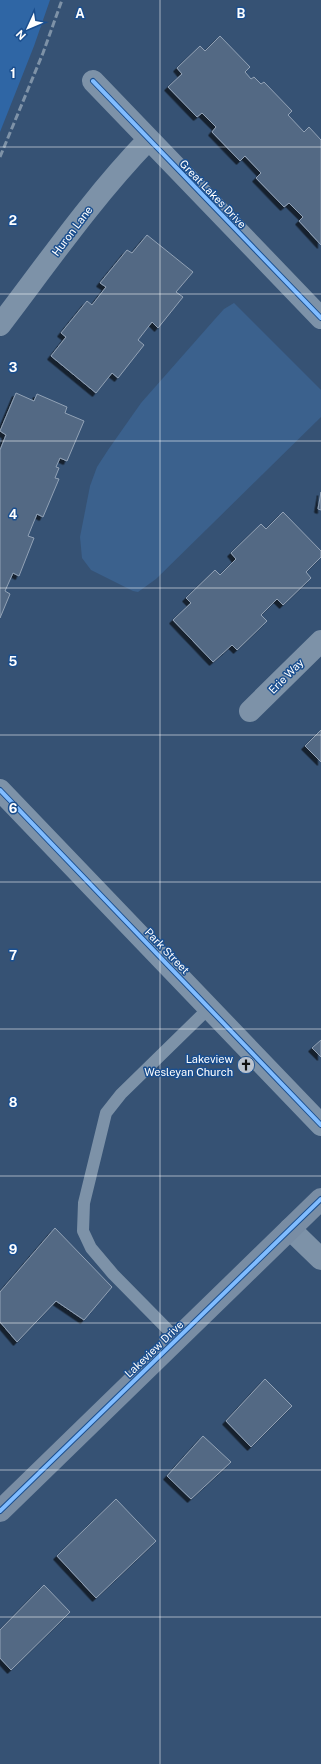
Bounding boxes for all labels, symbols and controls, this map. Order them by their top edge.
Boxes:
text: A [75,6,85,21]
text: B [237,6,246,21]
north arrow [8,8,48,48]
text: N [14,28,28,42]
text: 1 [10,66,16,81]
street label: Great Lakes Drive [177,157,249,231]
street label: Huron Lane [49,204,95,258]
text: 2 [9,213,17,228]
text: 3 [9,360,18,375]
text: 4 [9,507,18,522]
text: 5 [9,654,18,669]
street label: Erie Way [266,656,306,696]
text: 6 [9,801,18,816]
street label: Park Street [142,926,192,976]
text: 7 [9,948,17,963]
place label: Lakeview Wesleyan Church [144,1053,233,1078]
church icon: Lakeview Wesleyan Church [236,1055,256,1075]
text: 8 [9,1095,18,1110]
text: 9 [9,1242,17,1257]
street label: Lakeview Drive [122,1318,186,1380]

